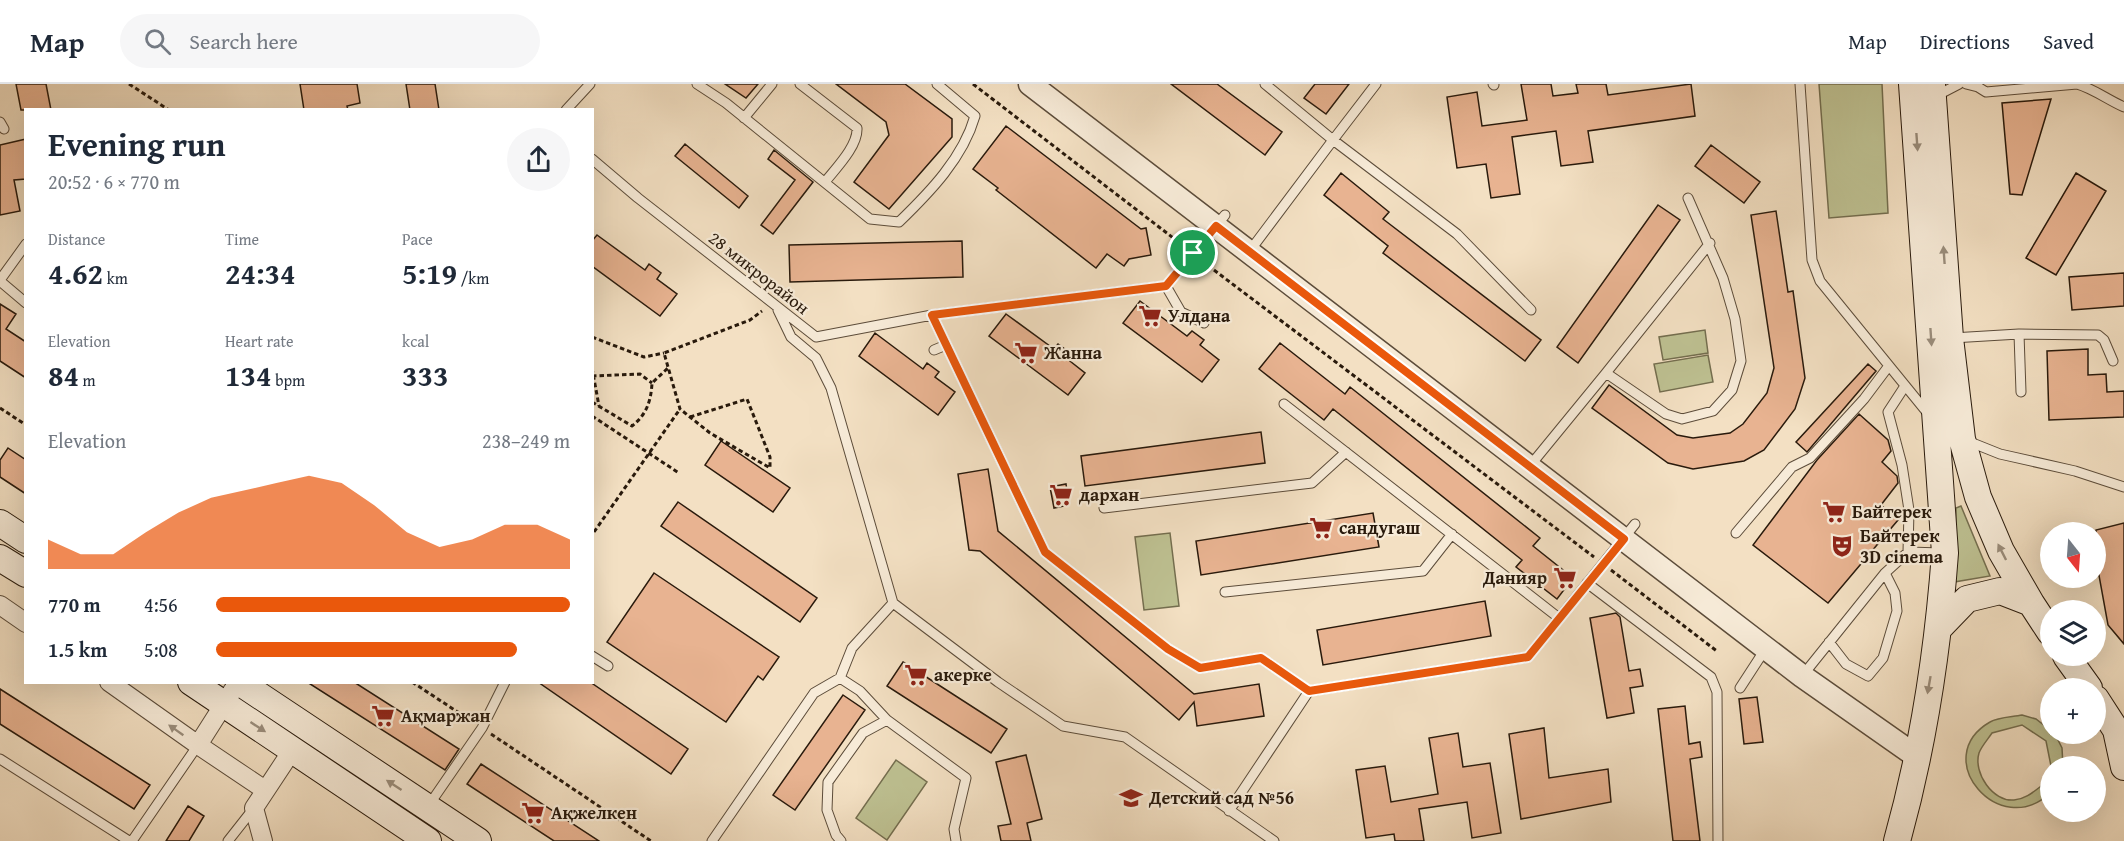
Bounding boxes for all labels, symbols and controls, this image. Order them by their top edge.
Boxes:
search box [120,14,540,68]
text: Map [30,21,84,62]
icon: search [141,25,174,58]
text: Search here [189,25,298,57]
text: Map [1848,26,1887,57]
text: Directions [1920,26,2010,57]
text: Saved [2043,26,2094,57]
text: Evening run [48,120,225,168]
button: share [507,128,570,191]
one-way arrow [1912,133,1922,152]
text: 20:52 · 6 × 770 m [48,167,180,196]
street label: 28 микрорайон [703,224,816,321]
text: Distance [48,227,105,251]
text: Time [225,227,259,251]
text: Pace [402,227,433,251]
pin [1167,227,1218,278]
icon: arrive [1176,236,1209,269]
one-way arrow [1940,246,1949,265]
text: 4.62 [48,251,103,295]
text: 24:34 [225,251,296,295]
text: 5:19 [402,251,457,295]
text: km [103,266,128,290]
text: /km [457,266,489,290]
place label: Улдана [1168,302,1231,329]
supermarket icon: Улдана [1137,303,1163,329]
one-way arrow [1926,327,1936,346]
text: Elevation [48,329,111,353]
text: Heart rate [225,329,294,353]
text: kcal [402,329,429,353]
place label: Жанна [1043,339,1103,366]
supermarket icon: Жанна [1013,340,1039,366]
text: 84 [48,353,79,397]
text: 134 [225,353,272,397]
text: 333 [402,353,449,397]
text: m [79,368,96,392]
text: bpm [272,368,305,392]
text: Elevation [48,426,126,455]
text: 238–249 m [482,426,570,455]
place label: дархан [1079,481,1139,508]
supermarket icon: дархан [1048,482,1074,508]
place label: Байтерек [1852,498,1932,525]
supermarket icon: Байтерек [1821,499,1847,525]
place label: сандугаш [1339,514,1420,541]
supermarket icon: сандугаш [1308,515,1334,541]
place label: Байтерек 3D cinema [1860,522,1944,570]
north arrow [2040,522,2106,588]
map controls [2040,522,2106,822]
theatre icon: Байтерек 3D cinema [1829,533,1855,559]
one-way arrow [1998,543,2007,560]
place label: Данияр [1482,564,1547,591]
supermarket icon: Данияр [1552,565,1578,591]
text: 770 m [48,590,101,619]
text: 4:56 [144,590,178,619]
button: layers [2040,600,2106,666]
text: 1.5 km [48,635,107,664]
text: 5:08 [144,635,178,664]
place label: акерке [934,661,992,688]
supermarket icon: акерке [903,662,929,688]
one-way arrow [1924,675,1933,694]
button: + [2040,678,2106,744]
place label: Ақмаржан [401,702,491,729]
supermarket icon: Ақмаржан [370,703,396,729]
one-way arrow [250,721,266,732]
one-way arrow [169,724,185,736]
button: − [2040,756,2106,822]
one-way arrow [386,780,402,791]
place label: Детский сад №56 [1148,784,1294,811]
school or university icon: Детский сад №56 [1118,785,1144,811]
place label: Ақжелкен [551,799,637,826]
supermarket icon: Ақжелкен [520,800,546,826]

